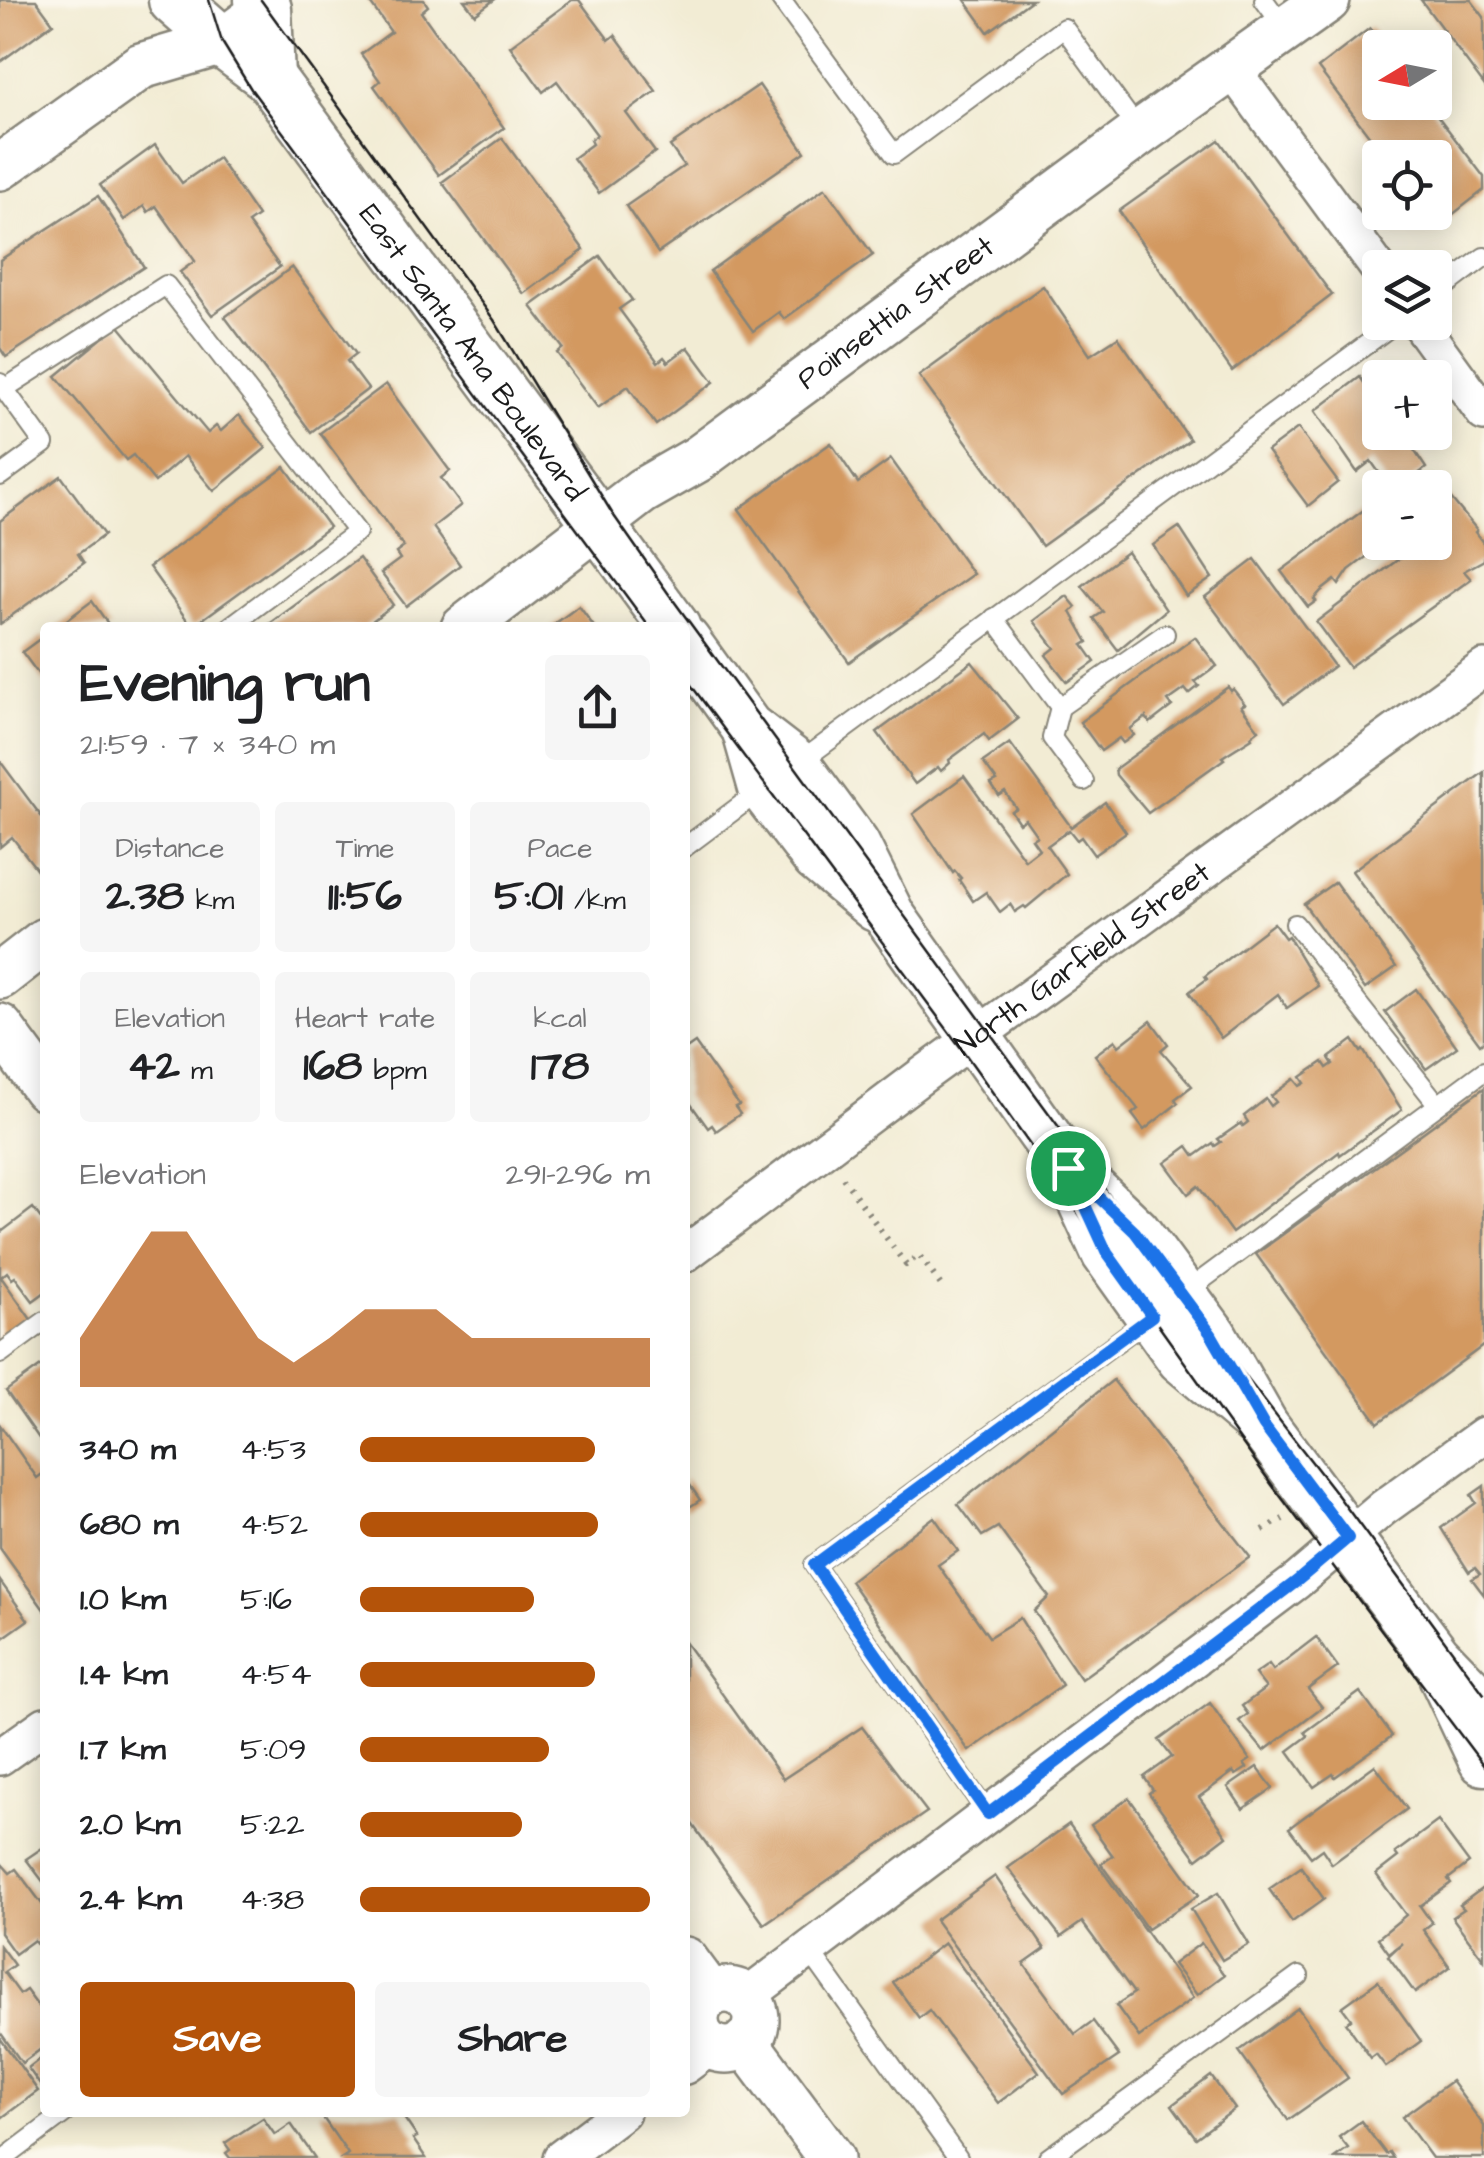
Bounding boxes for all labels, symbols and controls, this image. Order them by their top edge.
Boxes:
north arrow [1362,30,1452,120]
map controls [1362,30,1452,560]
button: locate [1362,140,1452,230]
street label: East Santa Ana Boulevard [349,196,596,510]
street label: Poinsettia Street [789,226,1003,400]
button: layers [1362,250,1452,340]
button: + [1362,360,1452,450]
button: − [1362,470,1452,560]
text: Evening run [80,646,370,722]
button: share [545,655,650,760]
text: 21:59 · 7 × 340 m [80,722,335,767]
text: Distance [116,829,224,868]
text: Time [336,829,394,868]
text: Pace [528,829,592,868]
street label: North Garfield Street [946,852,1219,1066]
text: 2.38 [106,868,184,926]
text: 11:56 [328,868,402,926]
text: 5:01 [494,868,563,926]
text: km [184,881,234,920]
text: /km [563,881,626,920]
text: Elevation [115,999,225,1038]
text: Heart rate [295,999,435,1038]
text: kcal [533,999,587,1038]
text: 42 [127,1038,180,1096]
text: 168 [303,1038,362,1096]
text: 178 [531,1038,589,1096]
text: m [180,1051,213,1090]
text: bpm [362,1051,427,1090]
pin [1026,1126,1111,1211]
icon: arrive [1041,1141,1096,1196]
text: Elevation [80,1152,206,1197]
text: 291–296 m [505,1152,650,1197]
text: 340 m [80,1427,176,1472]
text: 4:53 [240,1427,306,1472]
text: 680 m [80,1502,179,1547]
text: 4:52 [240,1502,308,1547]
text: 1.0 km [80,1577,166,1622]
text: 5:16 [240,1577,292,1622]
text: 1.4 km [80,1652,168,1697]
text: 4:54 [240,1652,312,1697]
text: 1.7 km [80,1727,166,1772]
text: 5:09 [240,1727,306,1772]
text: 2.0 km [80,1802,180,1847]
text: 5:22 [240,1802,305,1847]
text: 2.4 km [80,1877,182,1922]
text: 4:38 [240,1877,304,1922]
button: Save [80,1982,355,2097]
button: Share [375,1982,650,2097]

